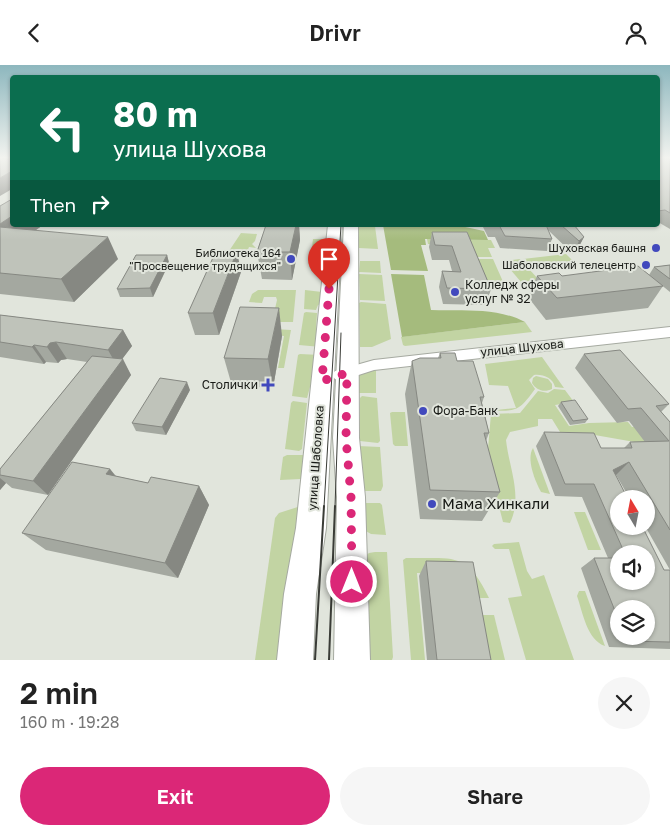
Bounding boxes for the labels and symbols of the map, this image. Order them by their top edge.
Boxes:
pin [308,238,350,289]
place label: Шуховская башня [548,241,646,254]
marker: Шуховская башня [650,242,662,254]
place label: Библиотека 164 "Просвещение трудящихся" [129,246,281,272]
marker: Библиотека 164 "Просвещение трудящихся" [285,253,297,265]
place label: Шаболовский телецентр [502,258,636,271]
marker: Шаболовский телецентр [640,259,652,271]
place label: Колледж сферы услуг № 32 [465,277,560,306]
marker: Колледж сферы услуг № 32 [449,286,461,298]
street label: улица Шухова [480,336,564,359]
place label: Столички [202,377,258,392]
marker: Столички [262,379,274,391]
place label: Фора-Банк [433,403,498,418]
street label: улица Шаболовка [304,405,327,511]
marker: Фора-Банк [417,405,429,417]
north arrow [610,490,655,535]
place label: Мама Хинкали [442,494,549,512]
marker: Мама Хинкали [426,498,438,510]
position arrow [325,555,377,607]

